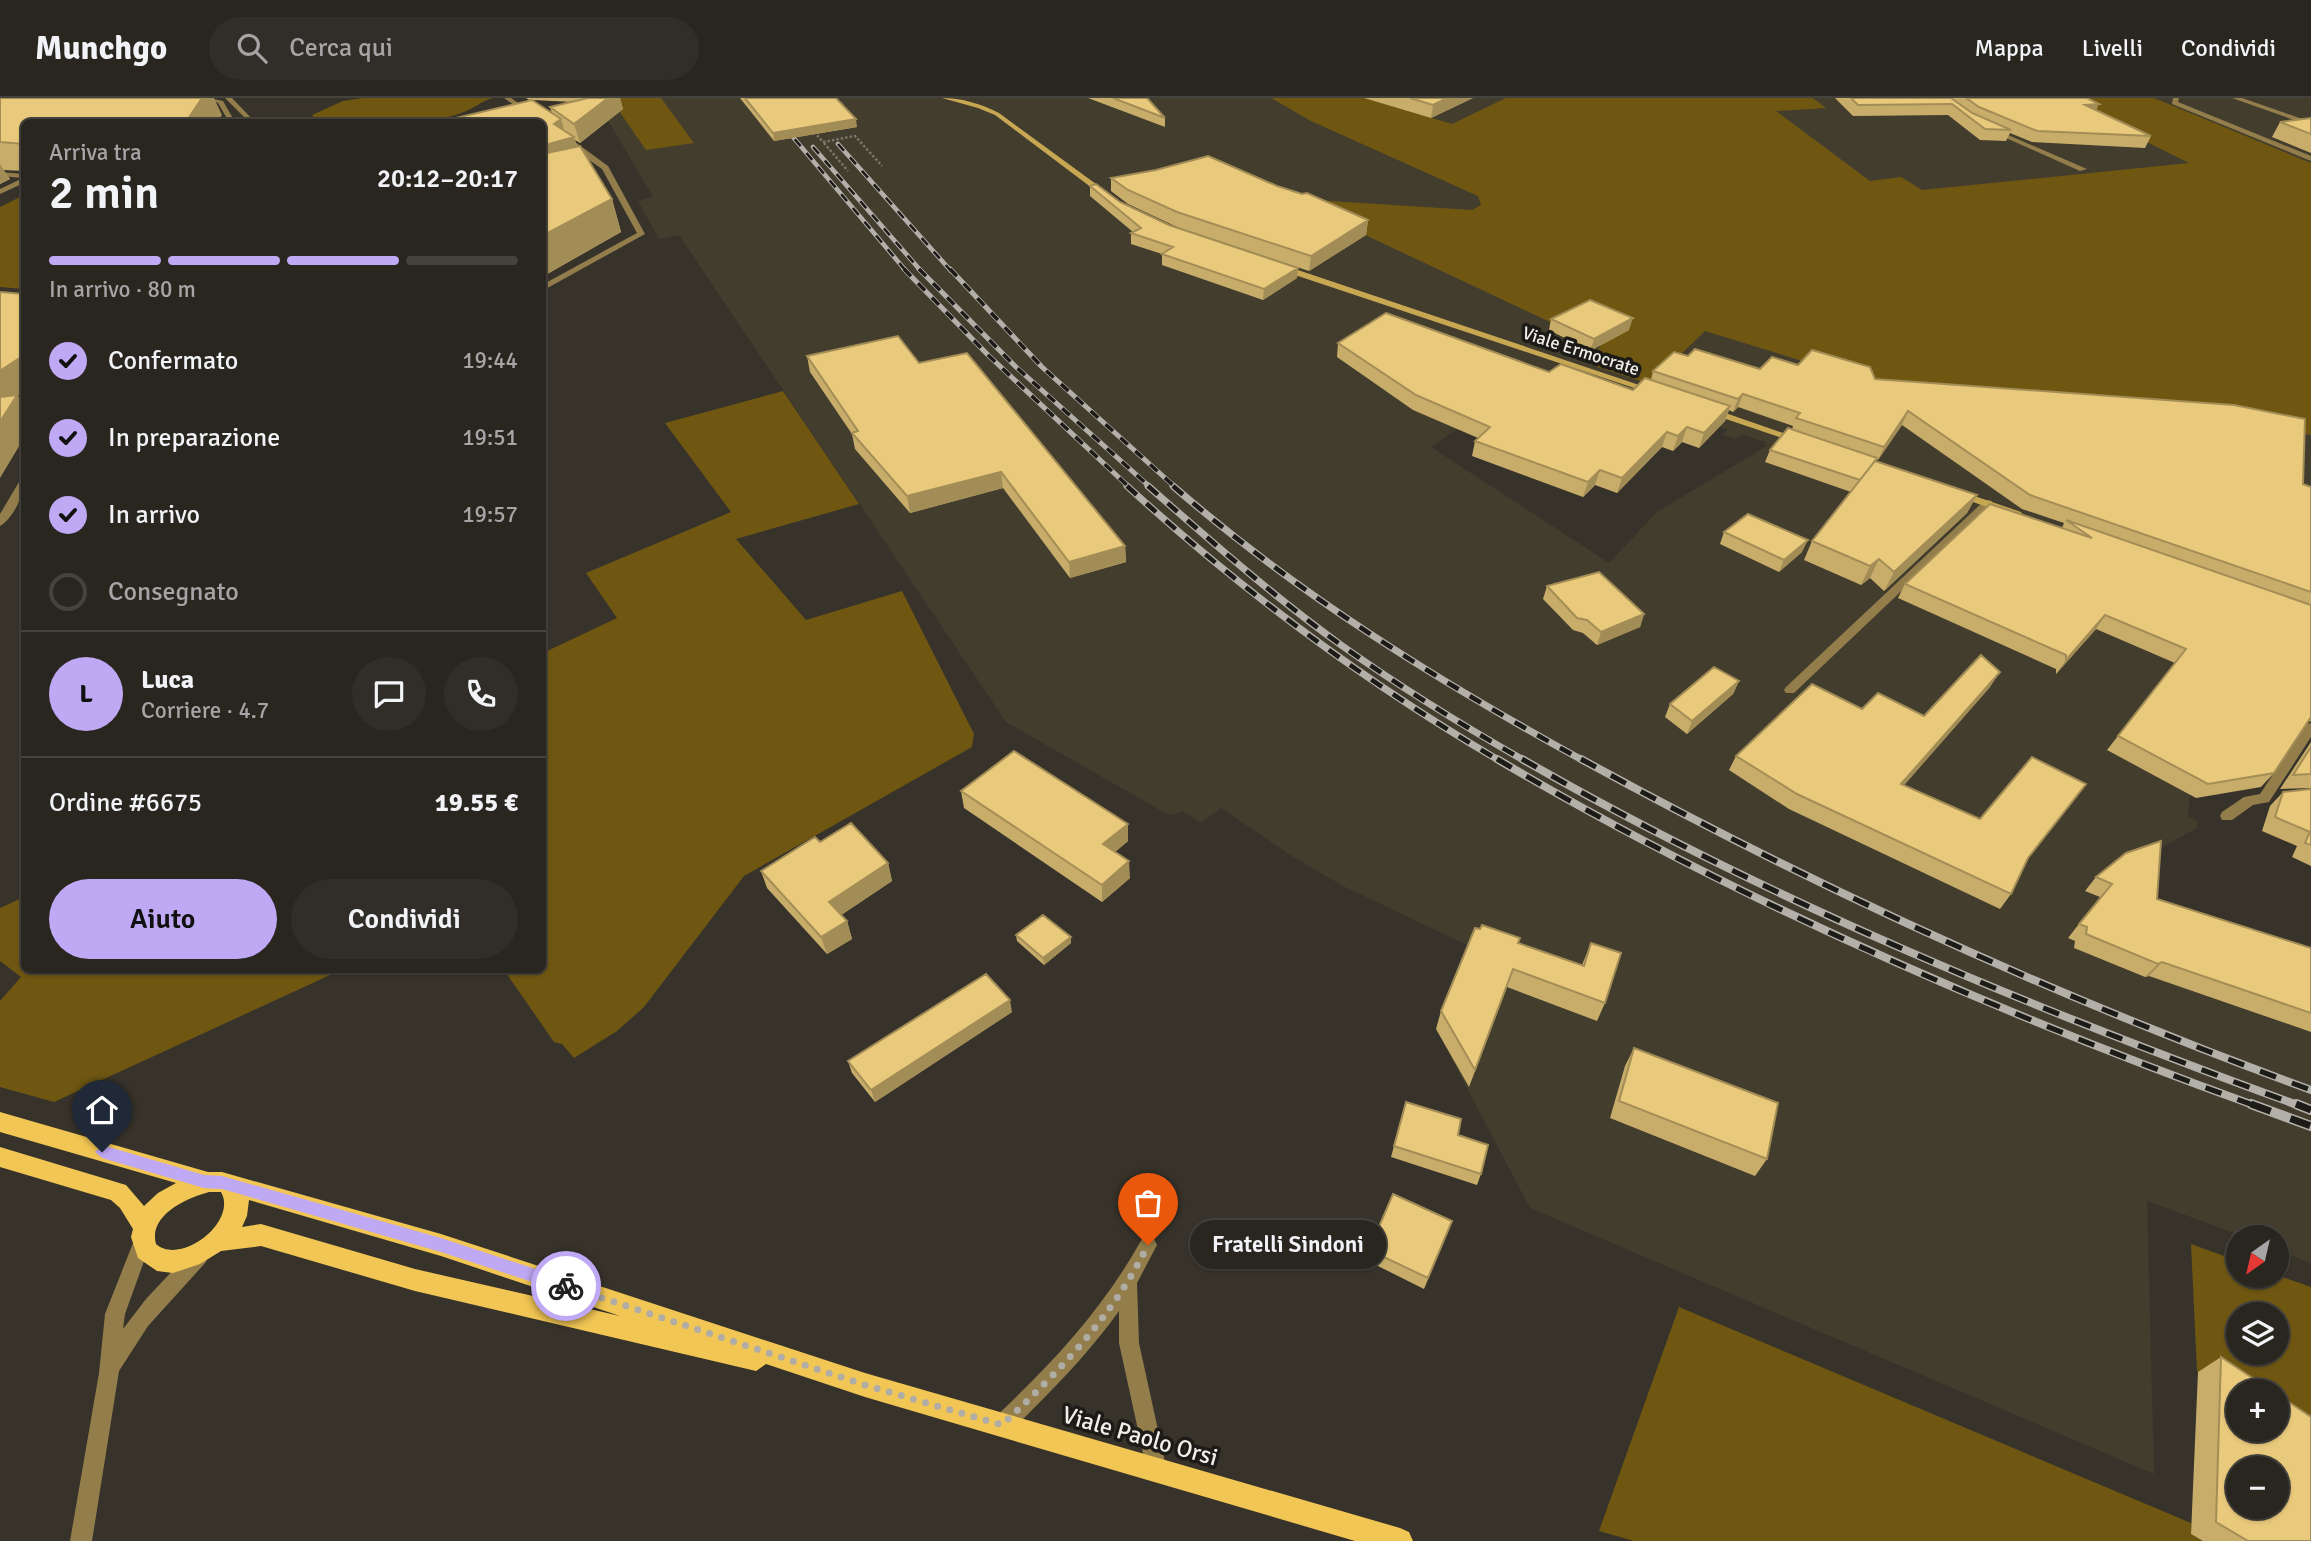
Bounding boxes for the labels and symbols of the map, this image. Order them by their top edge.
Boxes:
street label: Viale Ermocrate [1520,322,1642,380]
pin [72,1080,132,1152]
pin [1118,1173,1178,1245]
callout: Fratelli Sindoni [1190,1220,1386,1270]
north arrow [2226,1225,2289,1288]
courier [531,1251,601,1321]
street label: Viale Paolo Orsi [1059,1399,1221,1473]

